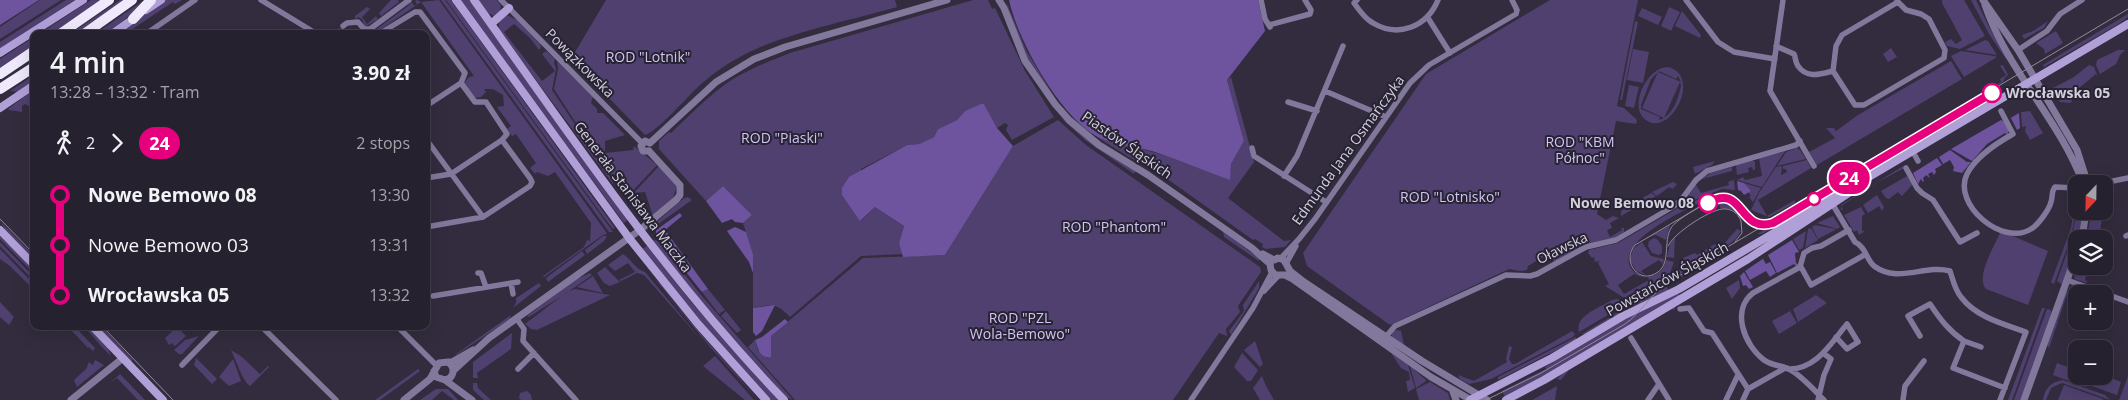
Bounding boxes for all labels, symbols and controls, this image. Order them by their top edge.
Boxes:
street label: Powązkowska [542,24,619,101]
text: 4 min [50,43,126,81]
park label: ROD "Lotnik" [606,47,690,66]
text: 3.90 zł [352,60,410,86]
street label: Edmunda Jana Osmańczyka [1287,71,1408,228]
text: 13:28 – 13:32 · Tram [50,81,199,103]
marker: Wrocławska 05 [1982,83,2002,103]
place label: Wrocławska 05 [2006,83,2110,102]
street label: Piastów Śląskich [1078,106,1176,183]
street label: Generała Stanisława Maczka [570,117,697,276]
park label: ROD "Piaski" [741,128,823,147]
icon: walk [50,129,78,157]
icon: forward [103,129,131,157]
text: 24 [149,131,170,155]
text: 2 [86,132,95,154]
text: 2 stops [356,132,410,154]
park label: ROD "KBM Północ" [1545,132,1615,167]
line badge: 24 [1826,162,1872,194]
text: 24 [1839,166,1859,190]
north arrow [2068,175,2112,220]
map controls [2068,175,2113,385]
text: Nowe Bemowo 08 [88,182,257,208]
text: 13:30 [369,184,410,206]
park label: ROD "Lotnisko" [1400,187,1500,206]
unlabelled marker [1807,192,1821,206]
place label: Nowe Bemowo 08 [1570,193,1694,212]
marker: Nowe Bemowo 08 [1698,193,1718,213]
park label: ROD "Phantom" [1062,217,1166,236]
street label: Oławska [1533,227,1591,268]
button: layers [2068,230,2113,275]
text: Nowe Bemowo 03 [88,232,249,258]
text: 13:31 [369,234,410,256]
street label: Powstańców Śląskich [1602,237,1731,320]
text: Wrocławska 05 [88,282,229,308]
text: 13:32 [369,284,410,306]
button: + [2068,285,2113,330]
park label: ROD "PZL Wola-Bemowo" [970,308,1070,343]
button: − [2068,340,2113,385]

